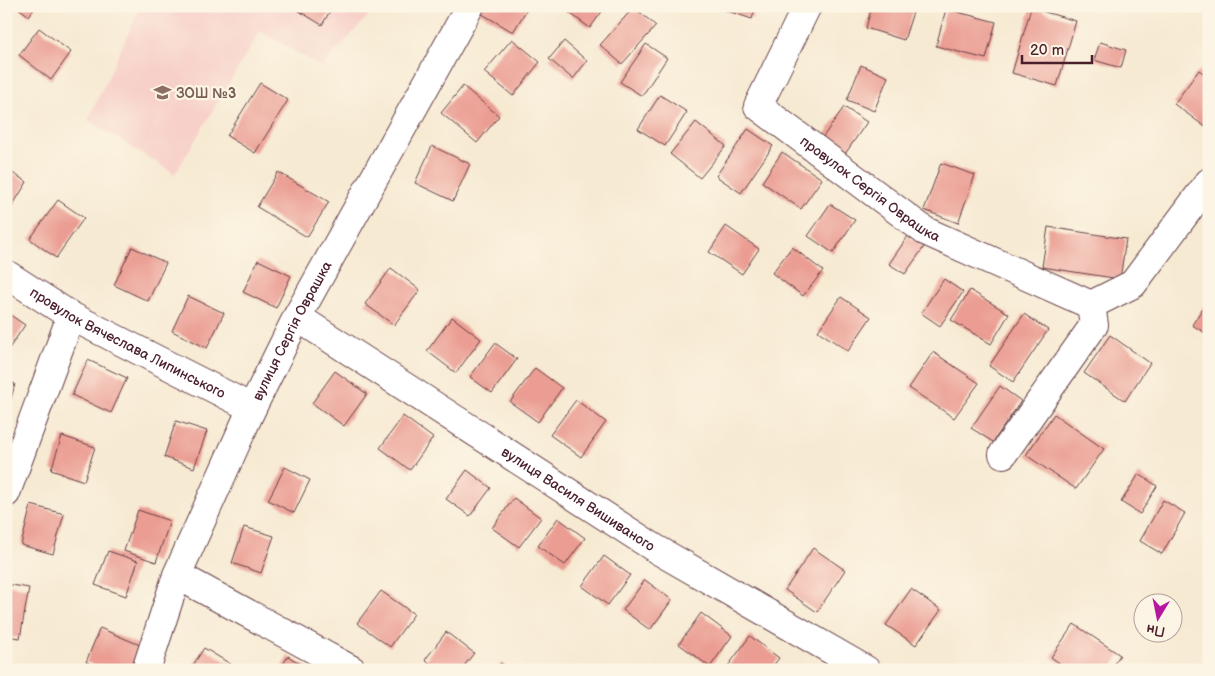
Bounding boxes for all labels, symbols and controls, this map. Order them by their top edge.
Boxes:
scale bar [1022,32,1092,64]
text: 20 m [1030,41,1064,60]
school or university icon: ЗОШ №3 [152,83,172,103]
place label: ЗОШ №3 [176,85,236,102]
street label: провулок Сергія Оврашка [797,132,943,245]
street label: вулиця Сергія Оврашка [249,257,335,403]
street label: провулок Вячеслава Липинського [27,283,228,402]
street label: вулиця Василя Вишиваного [498,443,658,555]
north arrow [1132,594,1182,644]
text: Пн [1145,620,1166,640]

